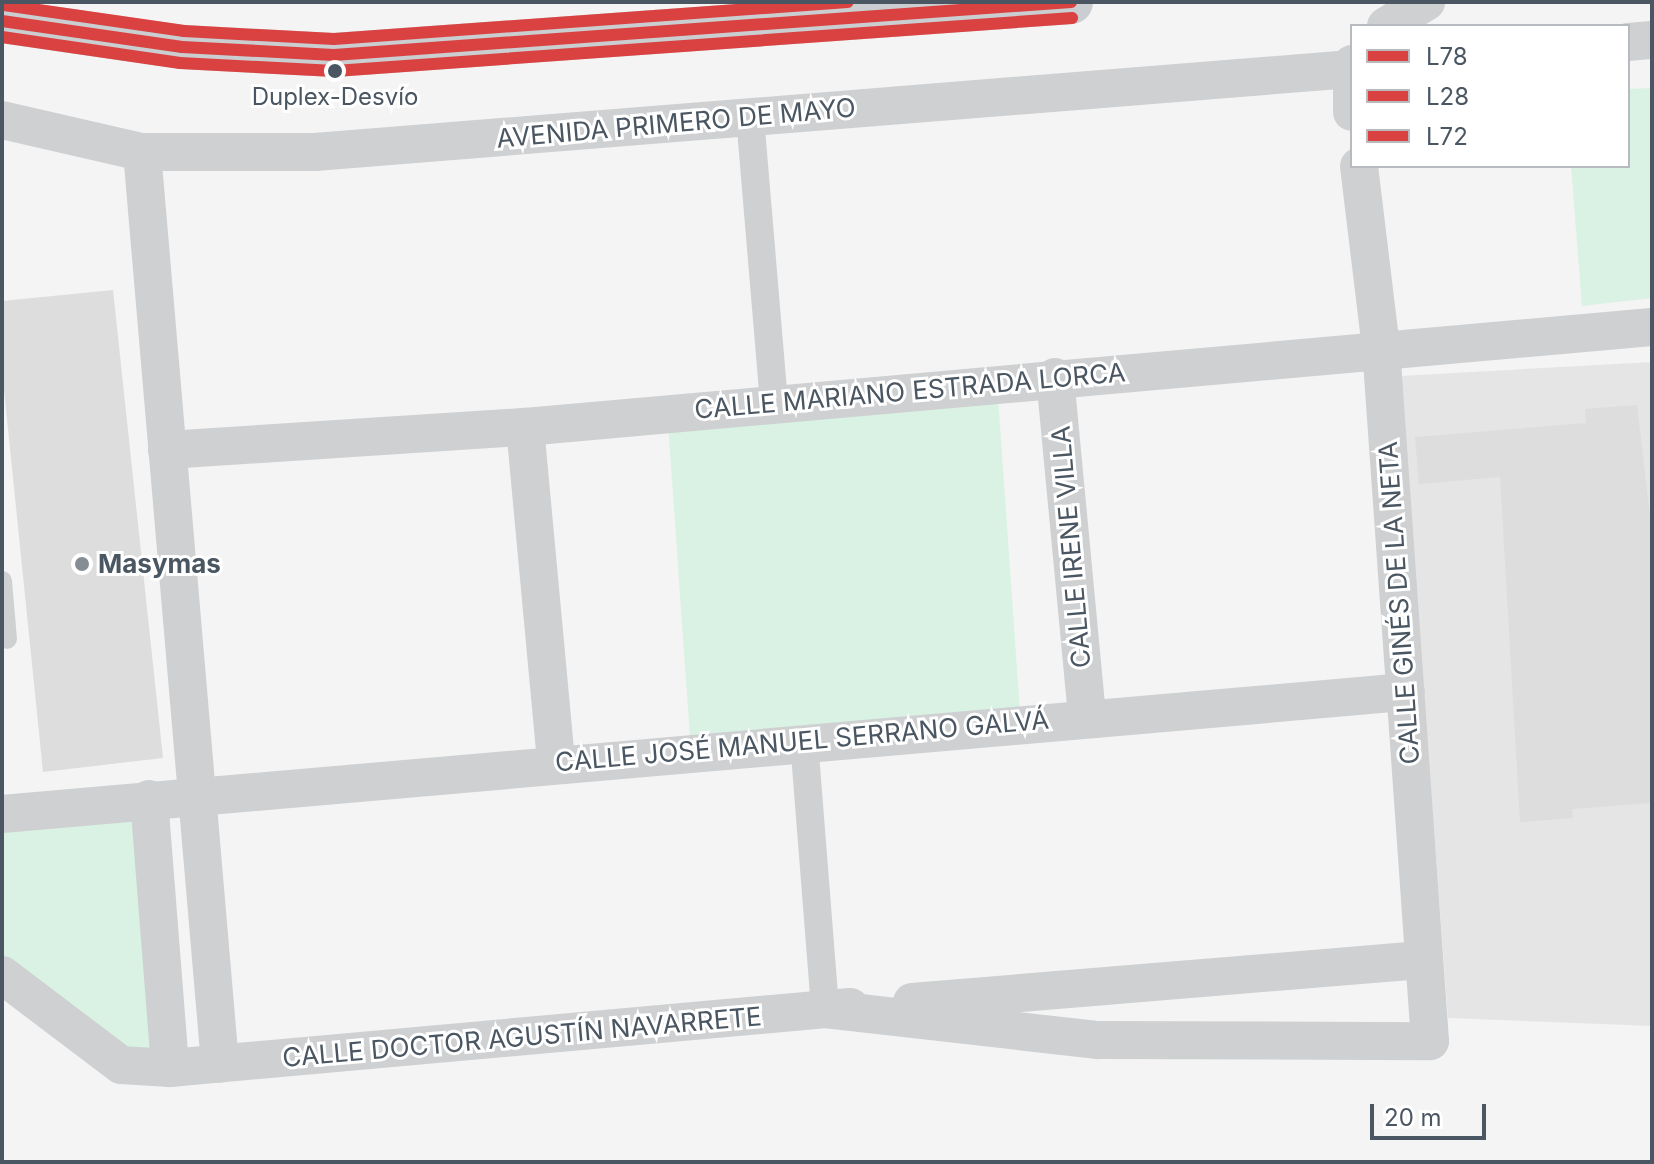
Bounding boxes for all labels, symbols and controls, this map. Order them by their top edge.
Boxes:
legend [1350,24,1630,168]
text: L78 [1426,42,1468,71]
marker: Duplex-Desvío [327,63,343,79]
text: L28 [1426,82,1469,111]
place label: Duplex-Desvío [252,83,418,111]
street label: AVENIDA PRIMERO DE MAYO [495,92,857,154]
text: L72 [1426,122,1468,151]
street label: CALLE MARIANO ESTRADA LORCA [693,357,1127,425]
street label: CALLE IRENE VILLA [1045,425,1097,669]
street label: CALLE GINÉS DE LA NETA [1372,440,1426,766]
place label: Masymas [98,548,221,580]
marker: Masymas [73,555,91,573]
street label: CALLE JOSÉ MANUEL SERRANO GALVÁ [554,704,1050,778]
street label: CALLE DOCTOR AGUSTÍN NAVARRETE [281,1001,763,1073]
scale bar [1374,1088,1490,1138]
text: 20 m [1384,1103,1442,1132]

